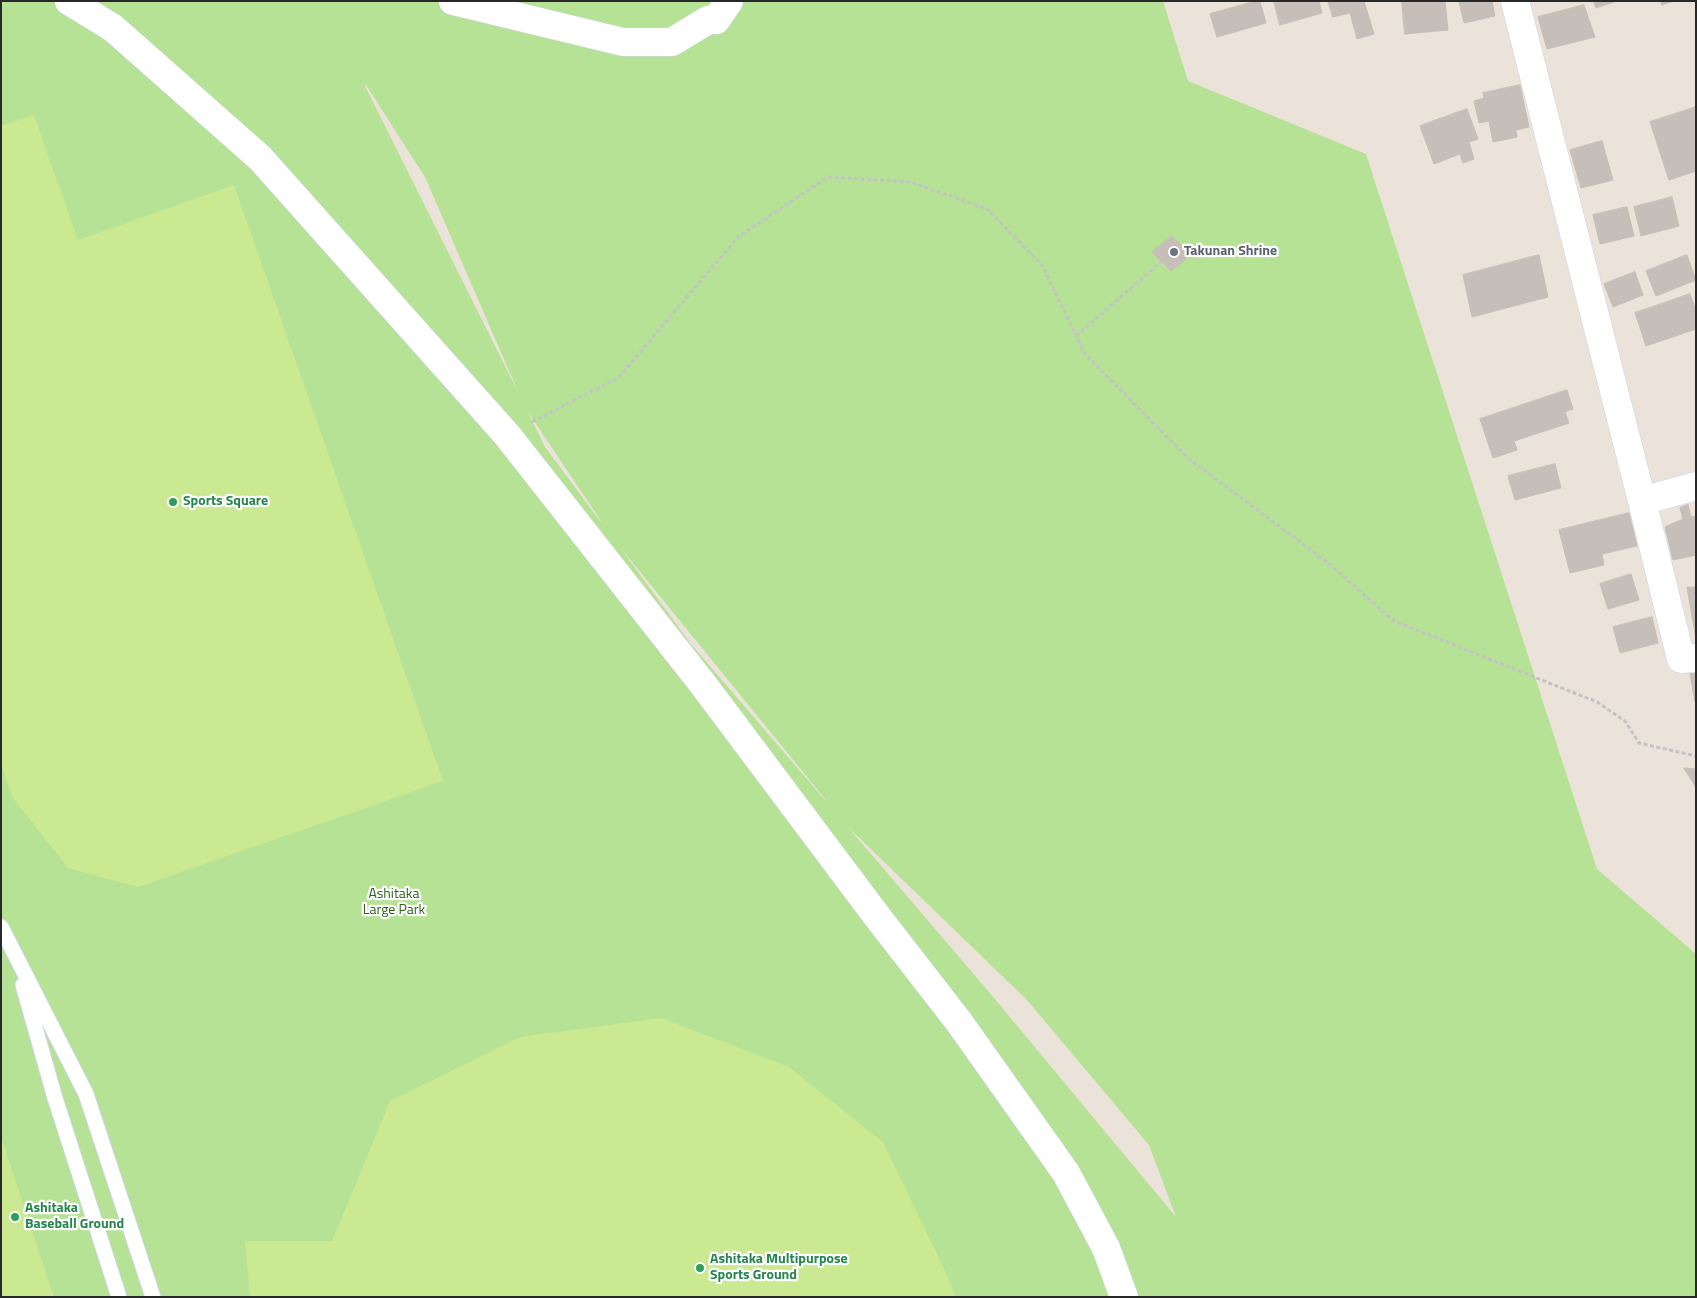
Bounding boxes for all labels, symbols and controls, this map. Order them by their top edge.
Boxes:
place label: Takunan Shrine [1184,244,1277,260]
marker: Takunan Shrine [1168,246,1180,258]
place label: Sports Square [183,494,268,510]
marker: Sports Square [167,496,179,508]
park label: Ashitaka Large Park [363,887,425,920]
place label: Ashitaka Baseball Ground [25,1201,124,1234]
marker: Ashitaka Baseball Ground [9,1211,21,1223]
place label: Ashitaka Multipurpose Sports Ground [710,1252,848,1284]
marker: Ashitaka Multipurpose Sports Ground [694,1262,706,1274]

